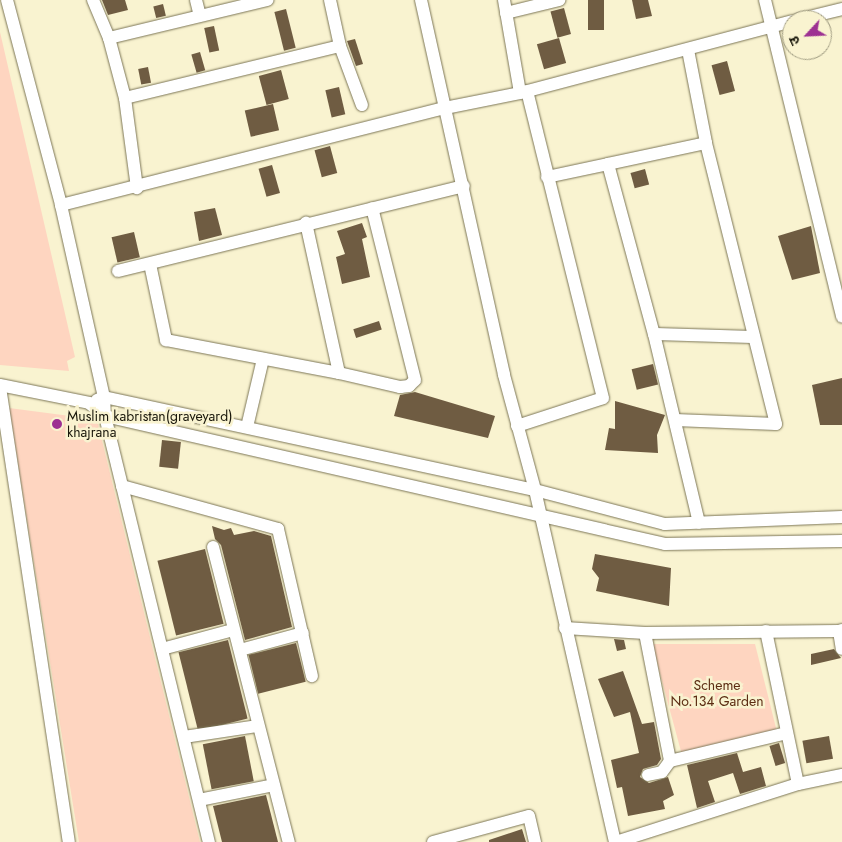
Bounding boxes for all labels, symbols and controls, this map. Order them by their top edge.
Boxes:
north arrow [782,10,832,60]
text: उ [784,33,805,49]
place label: Muslim kabristan(graveyard) khajrana [67,408,232,441]
marker: Muslim kabristan(graveyard) khajrana [51,418,63,430]
park label: Scheme No.134 Garden [670,677,764,710]

